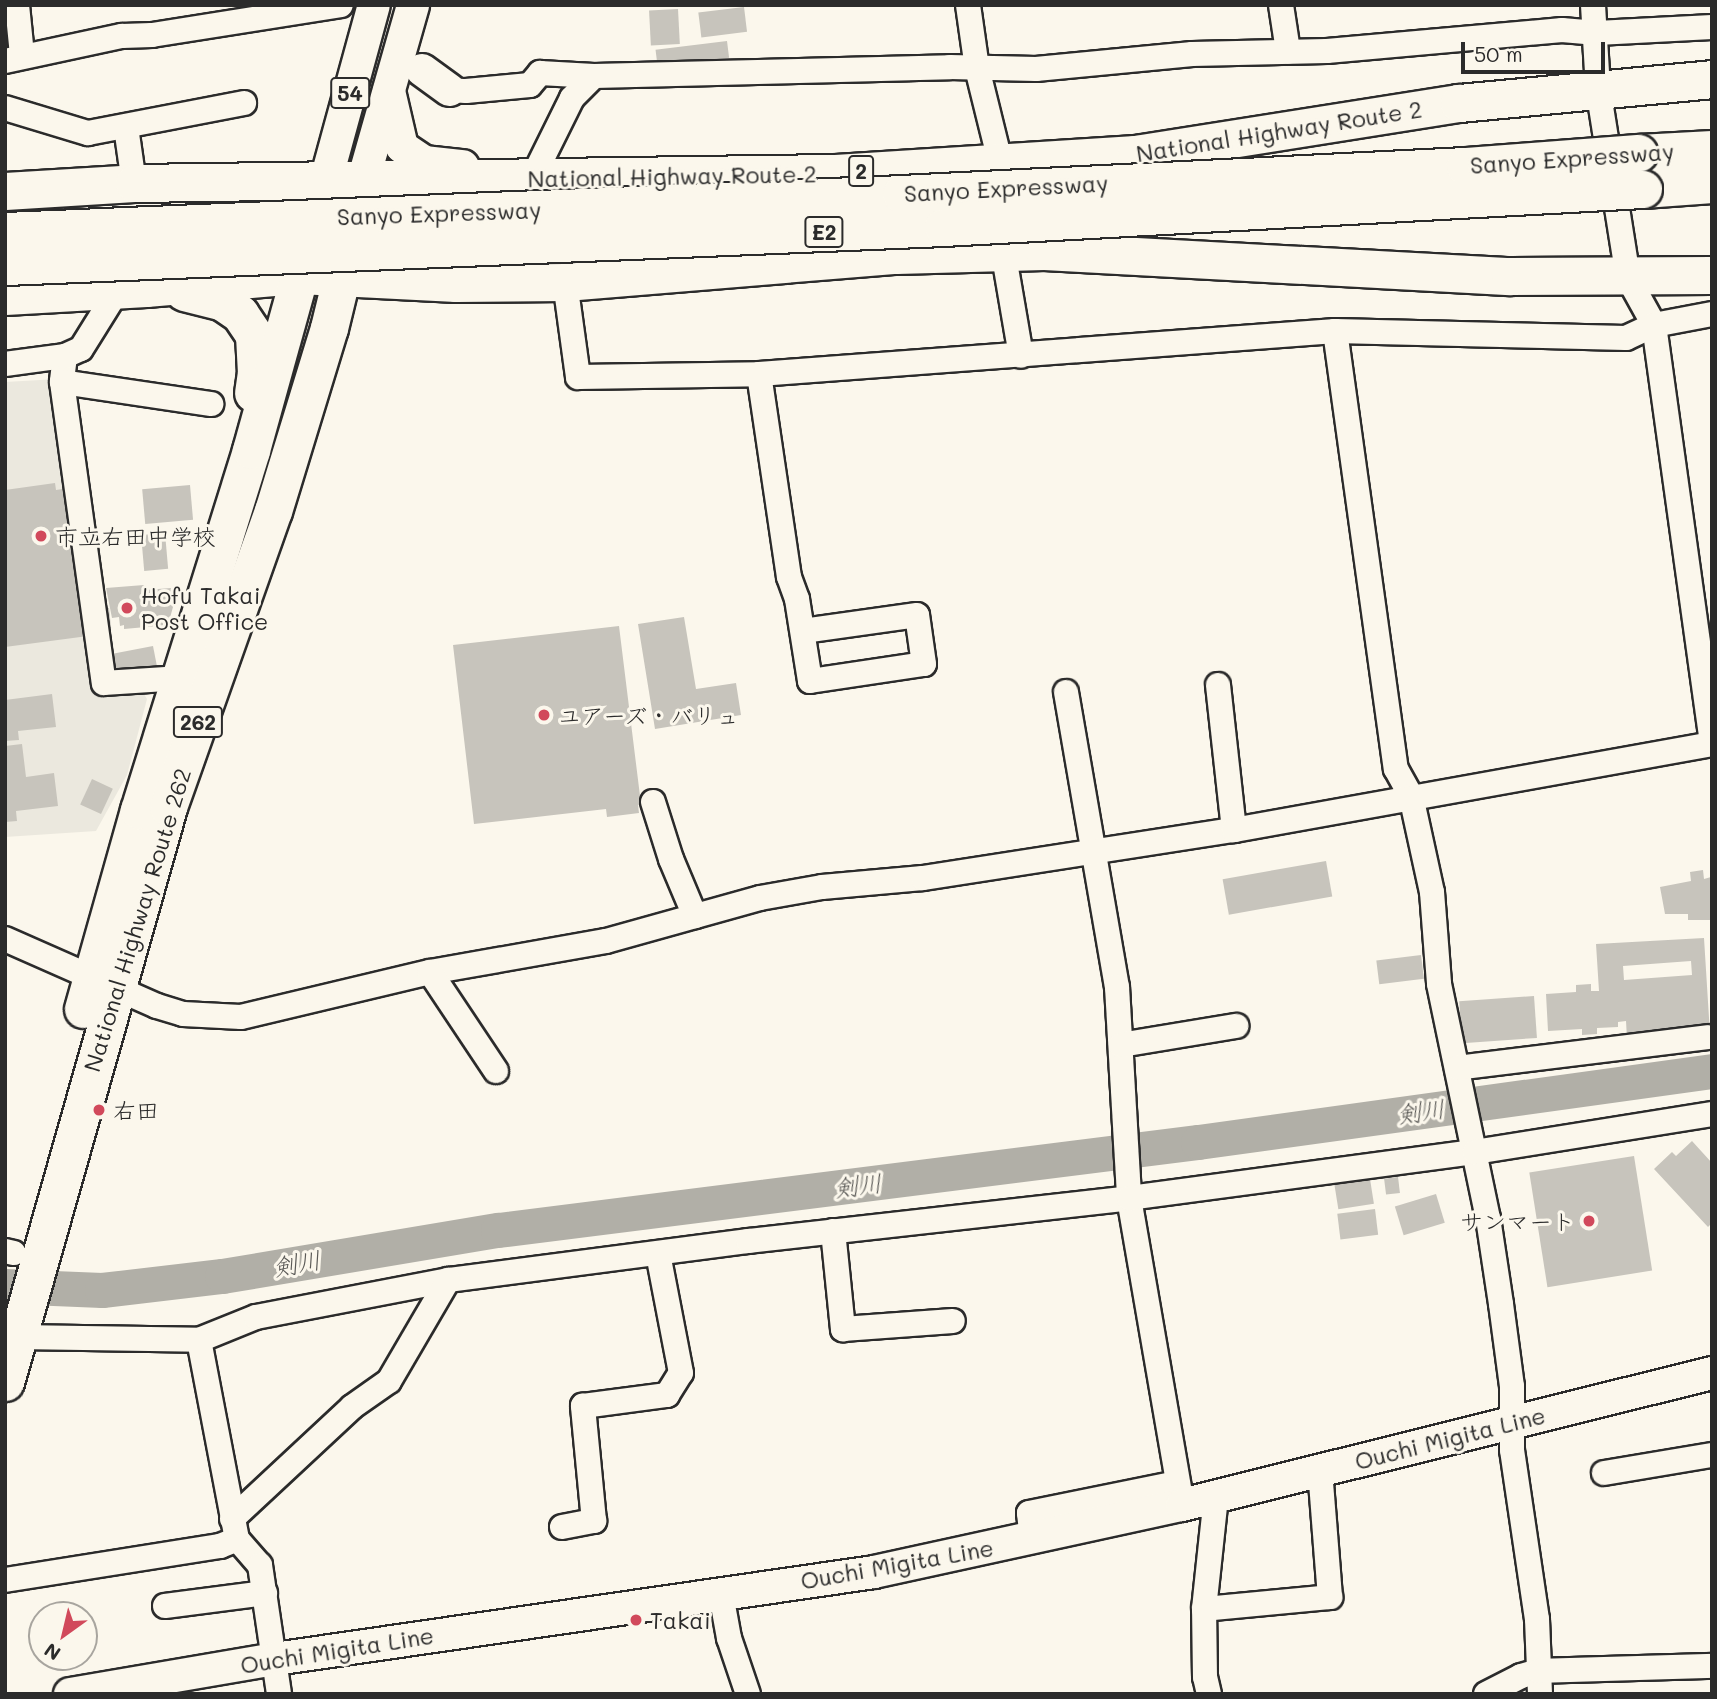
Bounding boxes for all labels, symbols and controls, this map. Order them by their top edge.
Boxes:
scale bar [1465,28,1608,72]
text: 50 m [1474,40,1523,67]
road number: 54 [329,76,371,110]
street label: National Highway Route 2 [1134,95,1424,167]
street label: Sanyo Expressway [1469,137,1675,179]
road number: 2 [847,154,875,188]
street label: National Highway Route 2 [527,160,817,192]
street label: Sanyo Expressway [903,169,1109,207]
street label: Sanyo Expressway [336,196,542,230]
road number: E2 [803,215,845,250]
place label: 市立右田中学校 [55,522,216,550]
marker: 市立右田中学校 [33,528,49,544]
place label: Hofu Takai Post Office [141,581,268,635]
marker: Hofu Takai Post Office [119,600,135,616]
place label: ユアーズ・バリュ [558,701,741,729]
road number: 262 [172,704,224,740]
marker: ユアーズ・バリュ [536,707,552,723]
street label: National Highway Route 262 [78,765,196,1075]
water label: 剣川 [1395,1093,1447,1129]
place label: 右田 [113,1096,159,1124]
marker: 右田 [91,1102,107,1118]
water label: 剣川 [832,1168,884,1202]
place label: サンマート [1460,1207,1575,1235]
marker: サンマート [1581,1213,1597,1229]
water label: 剣川 [271,1245,323,1281]
street label: Ouchi Migita Line [1352,1401,1548,1475]
street label: Ouchi Migita Line [798,1533,996,1595]
north arrow [28,1601,98,1671]
place label: Takai [650,1606,711,1634]
marker: Takai [628,1612,644,1628]
street label: Ouchi Migita Line [238,1621,436,1679]
text: N [39,1638,65,1667]

